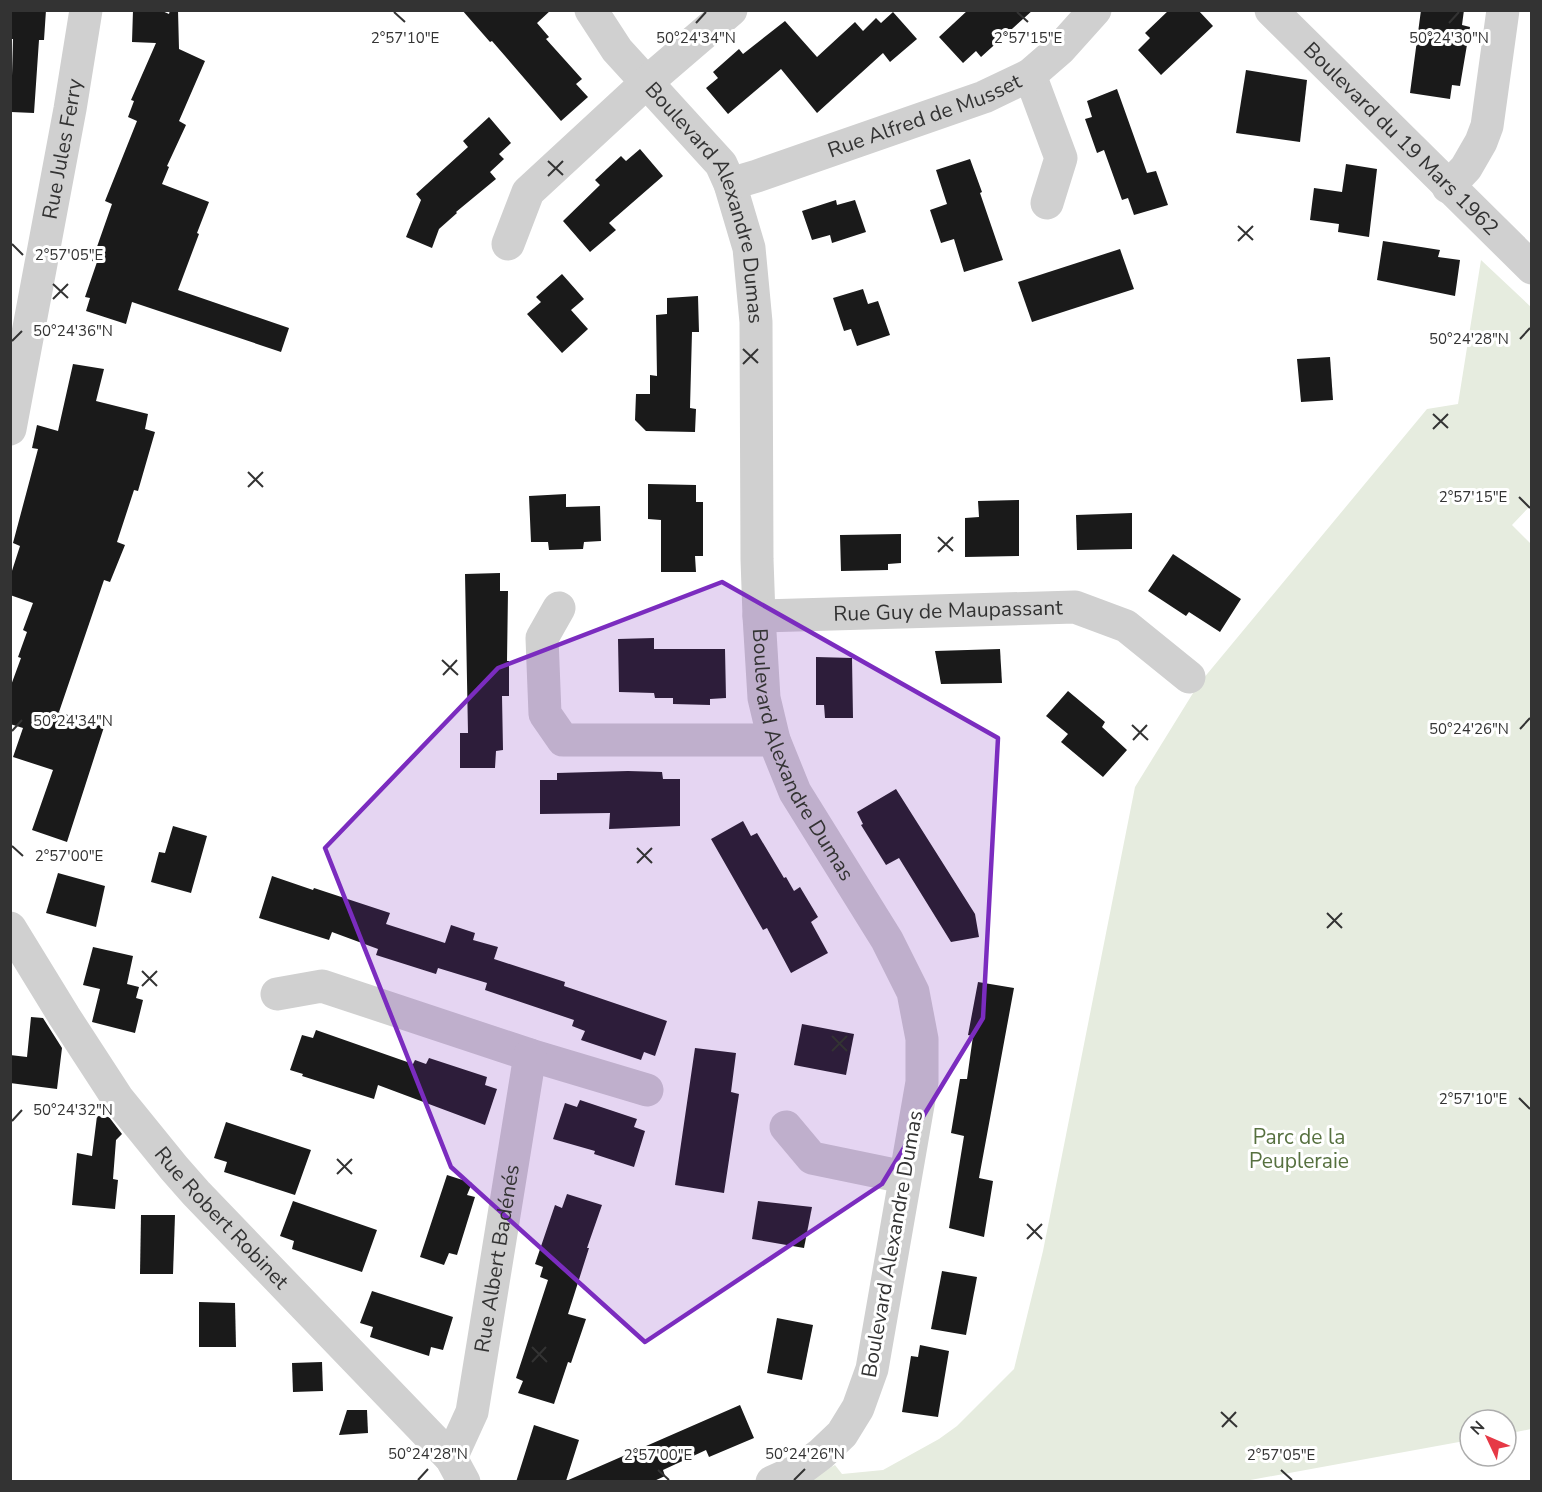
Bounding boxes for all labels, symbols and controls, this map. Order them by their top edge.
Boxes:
text: 2°57'10"E [371,28,439,48]
text: 50°24'34"N [656,28,736,48]
text: 2°57'15"E [994,28,1062,48]
text: 50°24'30"N [1409,28,1489,48]
street label: Boulevard du 19 Mars 1962 [1297,36,1505,241]
street label: Rue Alfred de Musset [824,67,1026,164]
street label: Rue Jules Ferry [36,76,89,222]
street label: Boulevard Alexandre Dumas [639,76,770,325]
text: 2°57'05"E [35,245,103,265]
text: 50°24'36"N [33,321,113,341]
text: 50°24'28"N [1429,329,1509,349]
text: 2°57'15"E [1439,487,1507,507]
street label: Rue Guy de Maupassant [833,593,1064,628]
street label: Boulevard Alexandre Dumas [746,628,861,886]
text: 50°24'34"N [33,711,113,731]
text: 50°24'26"N [1429,719,1509,739]
text: 2°57'00"E [35,846,103,866]
text: 2°57'10"E [1439,1089,1507,1109]
text: 50°24'32"N [33,1100,113,1120]
street label: Boulevard Alexandre Dumas [855,1108,929,1380]
park label: Parc de la Peupleraie [1249,1123,1349,1175]
street label: Rue Robert Robinet [148,1141,295,1296]
street label: Rue Albert Badénés [468,1162,526,1355]
north arrow [1458,1408,1518,1468]
text: N [1466,1416,1490,1440]
text: 50°24'28"N [388,1444,468,1464]
text: 50°24'26"N [765,1444,845,1464]
text: 2°57'00"E [624,1445,692,1465]
text: 2°57'05"E [1247,1445,1315,1465]

